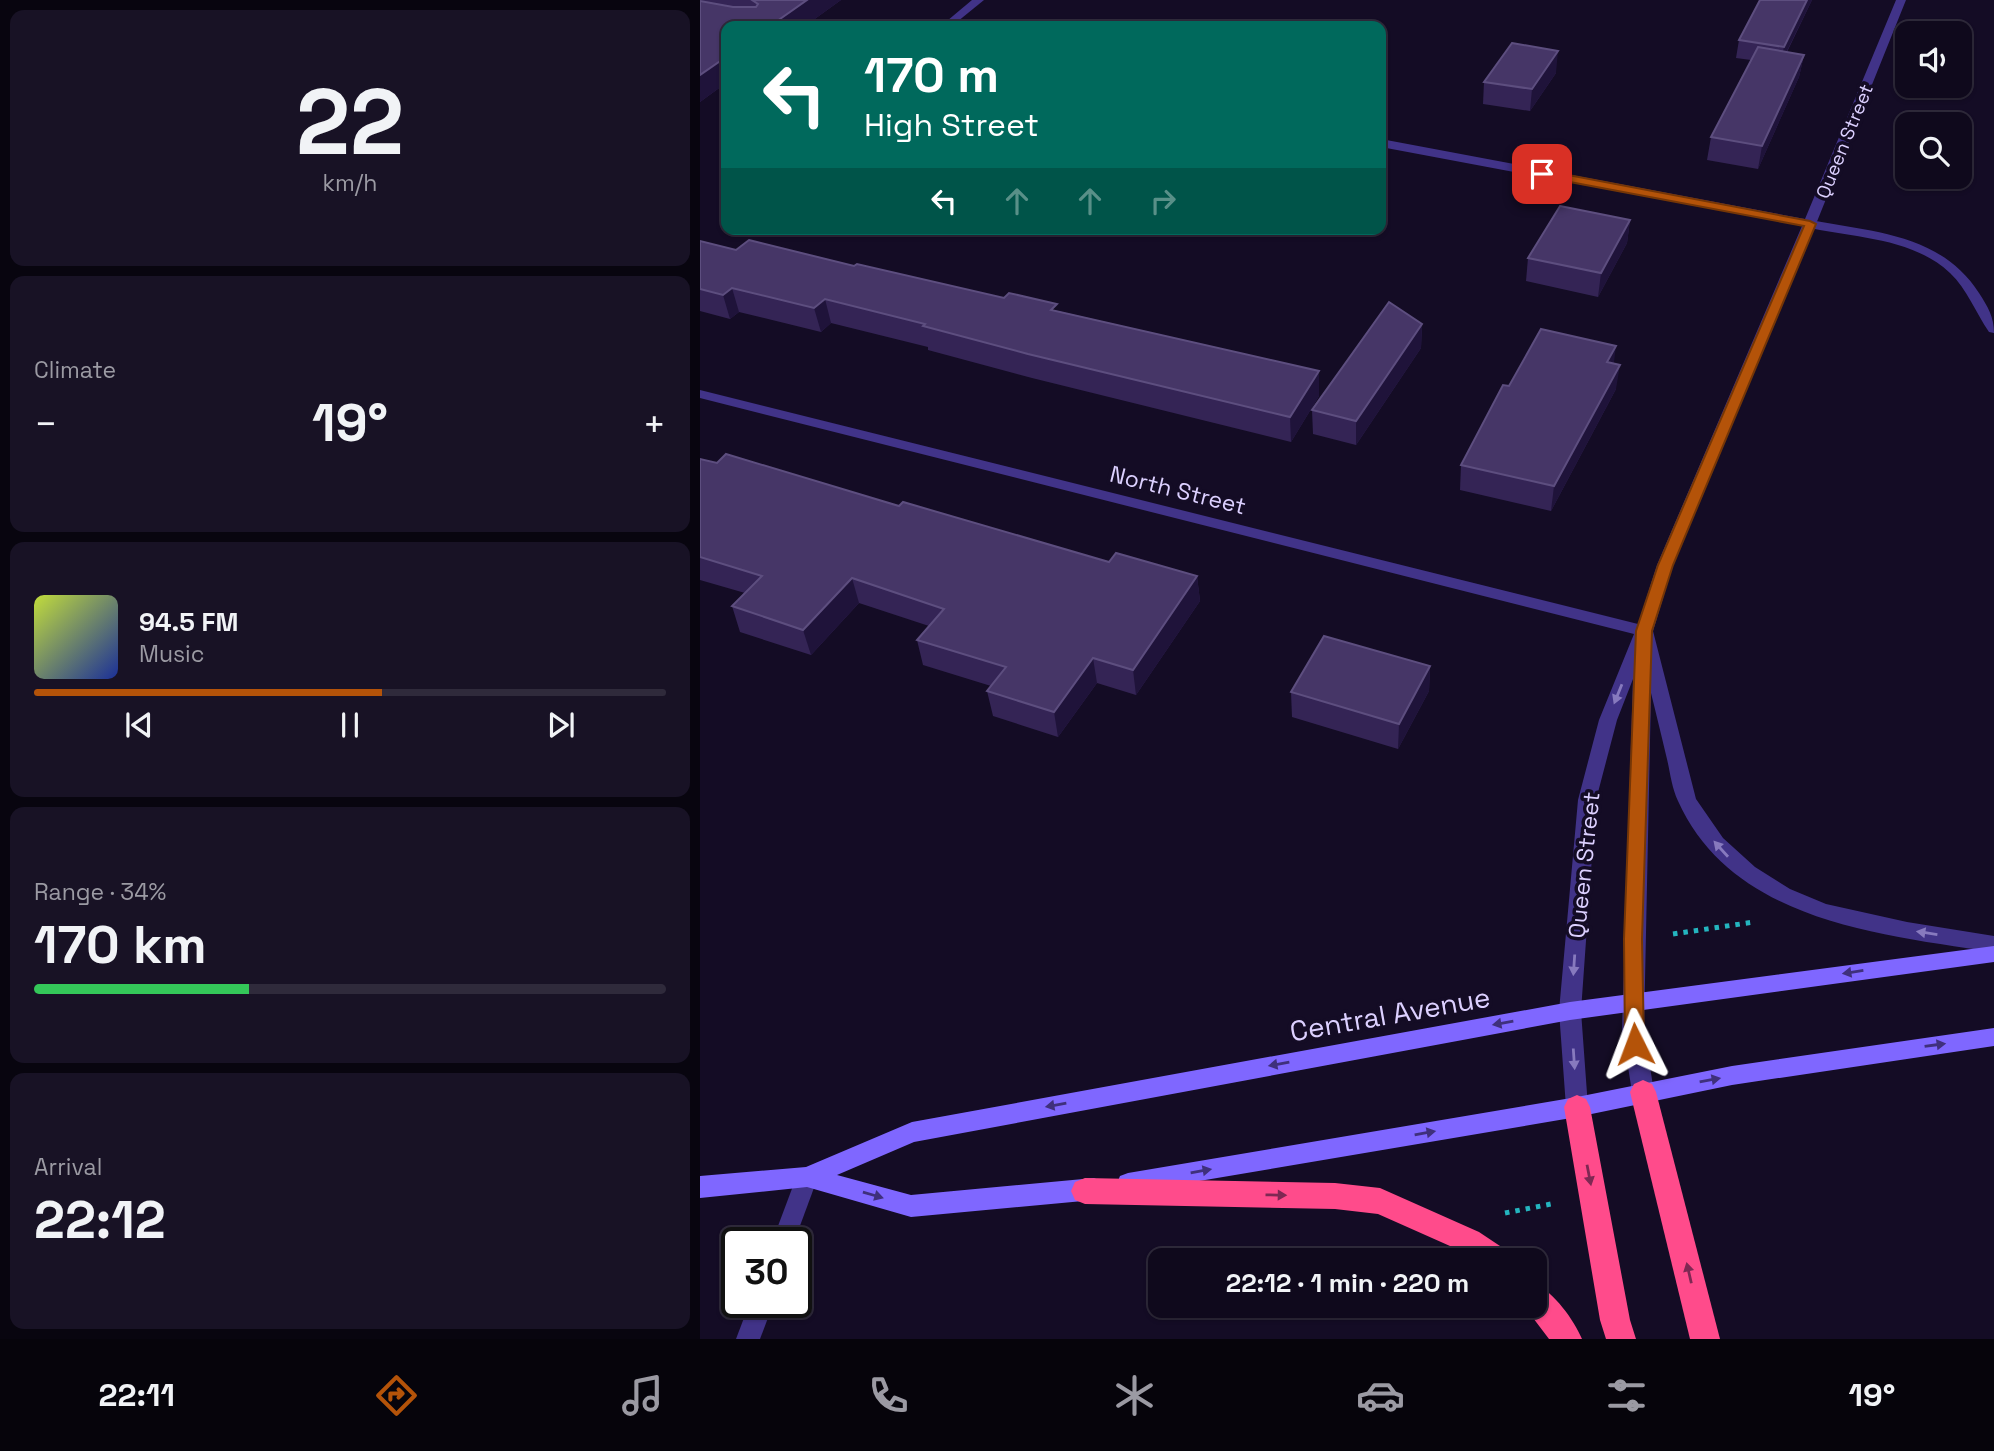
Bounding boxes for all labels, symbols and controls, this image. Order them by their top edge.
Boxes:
map controls [1895,21,1972,189]
button: sound [1895,21,1972,98]
text: 170 m [864,44,999,106]
icon: left [749,49,840,140]
text: 22 [296,64,404,181]
street label: Queen Street [1810,80,1879,202]
text: High Street [864,105,1039,145]
button: search [1895,112,1972,189]
pin [1512,144,1572,204]
icon: arrive [1523,155,1561,193]
text: km/h [323,168,377,198]
icon: left [925,182,963,220]
icon: ahead [998,182,1036,220]
icon: ahead [1071,182,1109,220]
icon: right [1144,182,1182,220]
text: Climate [34,355,116,385]
text: 19° [312,390,388,456]
text: − [34,400,58,448]
text: + [642,400,666,448]
street label: North Street [1107,459,1249,521]
text: 94.5 FM [139,605,238,639]
text: Music [139,639,204,669]
one-way arrow [1613,683,1624,704]
icon: previous [120,706,158,744]
icon: pause [331,706,369,744]
icon: next [542,706,580,744]
street label: Queen Street [1561,790,1607,940]
one-way arrow [1713,840,1729,858]
text: Range · 34% [34,877,166,907]
text: 170 km [34,912,207,978]
one-way arrow [1916,927,1938,938]
one-way arrow [1568,954,1579,976]
one-way arrow [1842,967,1864,978]
street label: Central Avenue [1287,979,1493,1049]
position arrow [1598,1007,1672,1081]
one-way arrow [1492,1018,1514,1029]
one-way arrow [1924,1039,1946,1050]
one-way arrow [1568,1048,1579,1070]
one-way arrow [1268,1059,1290,1070]
one-way arrow [1699,1074,1721,1085]
one-way arrow [1045,1100,1067,1111]
one-way arrow [1414,1127,1436,1138]
text: Arrival [34,1152,102,1182]
one-way arrow [1584,1164,1595,1186]
one-way arrow [1190,1165,1212,1176]
text: 22:12 [34,1187,166,1253]
one-way arrow [1265,1189,1287,1201]
one-way arrow [862,1191,883,1201]
speed limit sign: 30 [721,1227,812,1318]
one-way arrow [1683,1261,1694,1283]
text: 22:12 · 1 min · 220 m [1226,1266,1469,1300]
icon: directions [372,1371,421,1420]
icon: music [618,1371,667,1420]
icon: phone [864,1371,913,1420]
icon: climate [1110,1371,1159,1420]
icon: car [1356,1371,1405,1420]
icon: filters [1602,1371,1651,1420]
text: 22:11 [99,1375,175,1415]
text: 19° [1849,1375,1895,1415]

